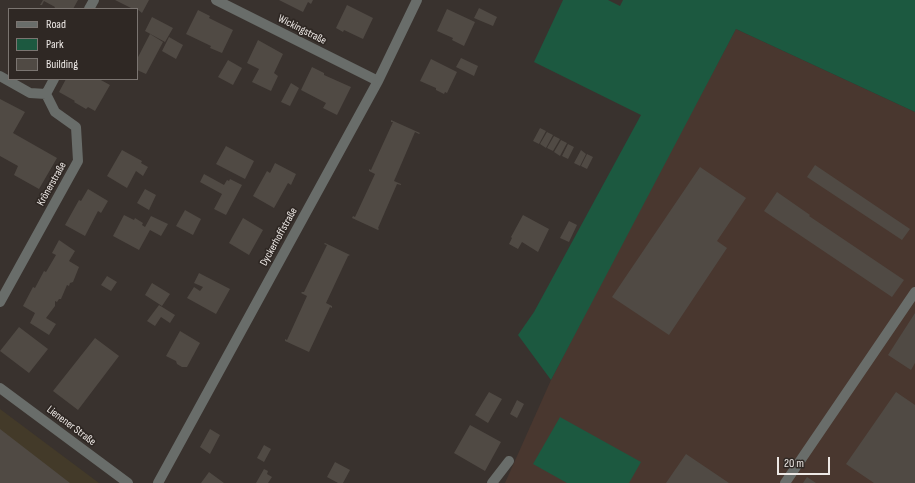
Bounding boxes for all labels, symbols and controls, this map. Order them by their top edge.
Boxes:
legend [8,8,138,80]
street label: Wickingstraße [276,12,328,48]
text: Road [46,17,66,32]
text: Park [46,37,64,52]
text: Building [46,57,78,72]
street label: Krönerstraße [35,160,69,208]
street label: Dyckerhoffstraße [258,206,300,268]
street label: Lienener Straße [44,403,98,449]
scale bar [779,449,832,475]
text: 20 m [784,456,804,471]

